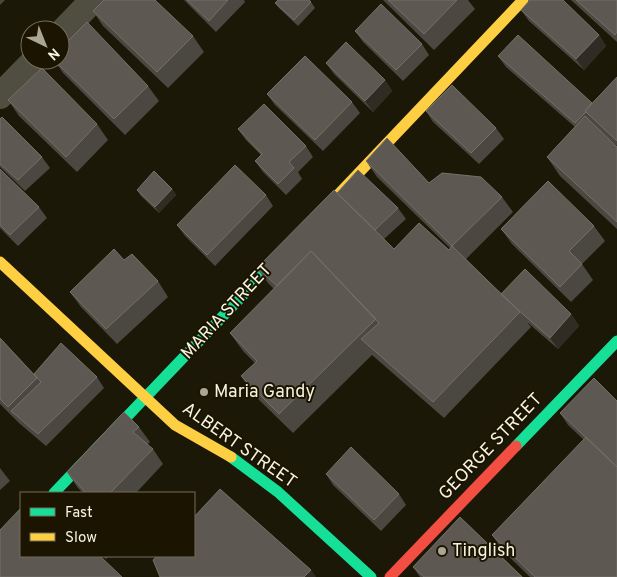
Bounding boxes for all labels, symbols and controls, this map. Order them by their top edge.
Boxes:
north arrow [20,20,70,70]
text: N [43,44,62,63]
street label: MARIA STREET [177,259,277,365]
place label: Maria Gandy [214,381,315,404]
marker: Maria Gandy [198,386,210,398]
street label: GEORGE STREET [434,389,548,505]
street label: ALBERT STREET [177,398,301,494]
legend [20,492,195,557]
text: Fast [65,504,93,523]
text: Slow [65,529,97,548]
place label: Tinglish [452,540,515,563]
marker: Tinglish [436,545,448,557]

